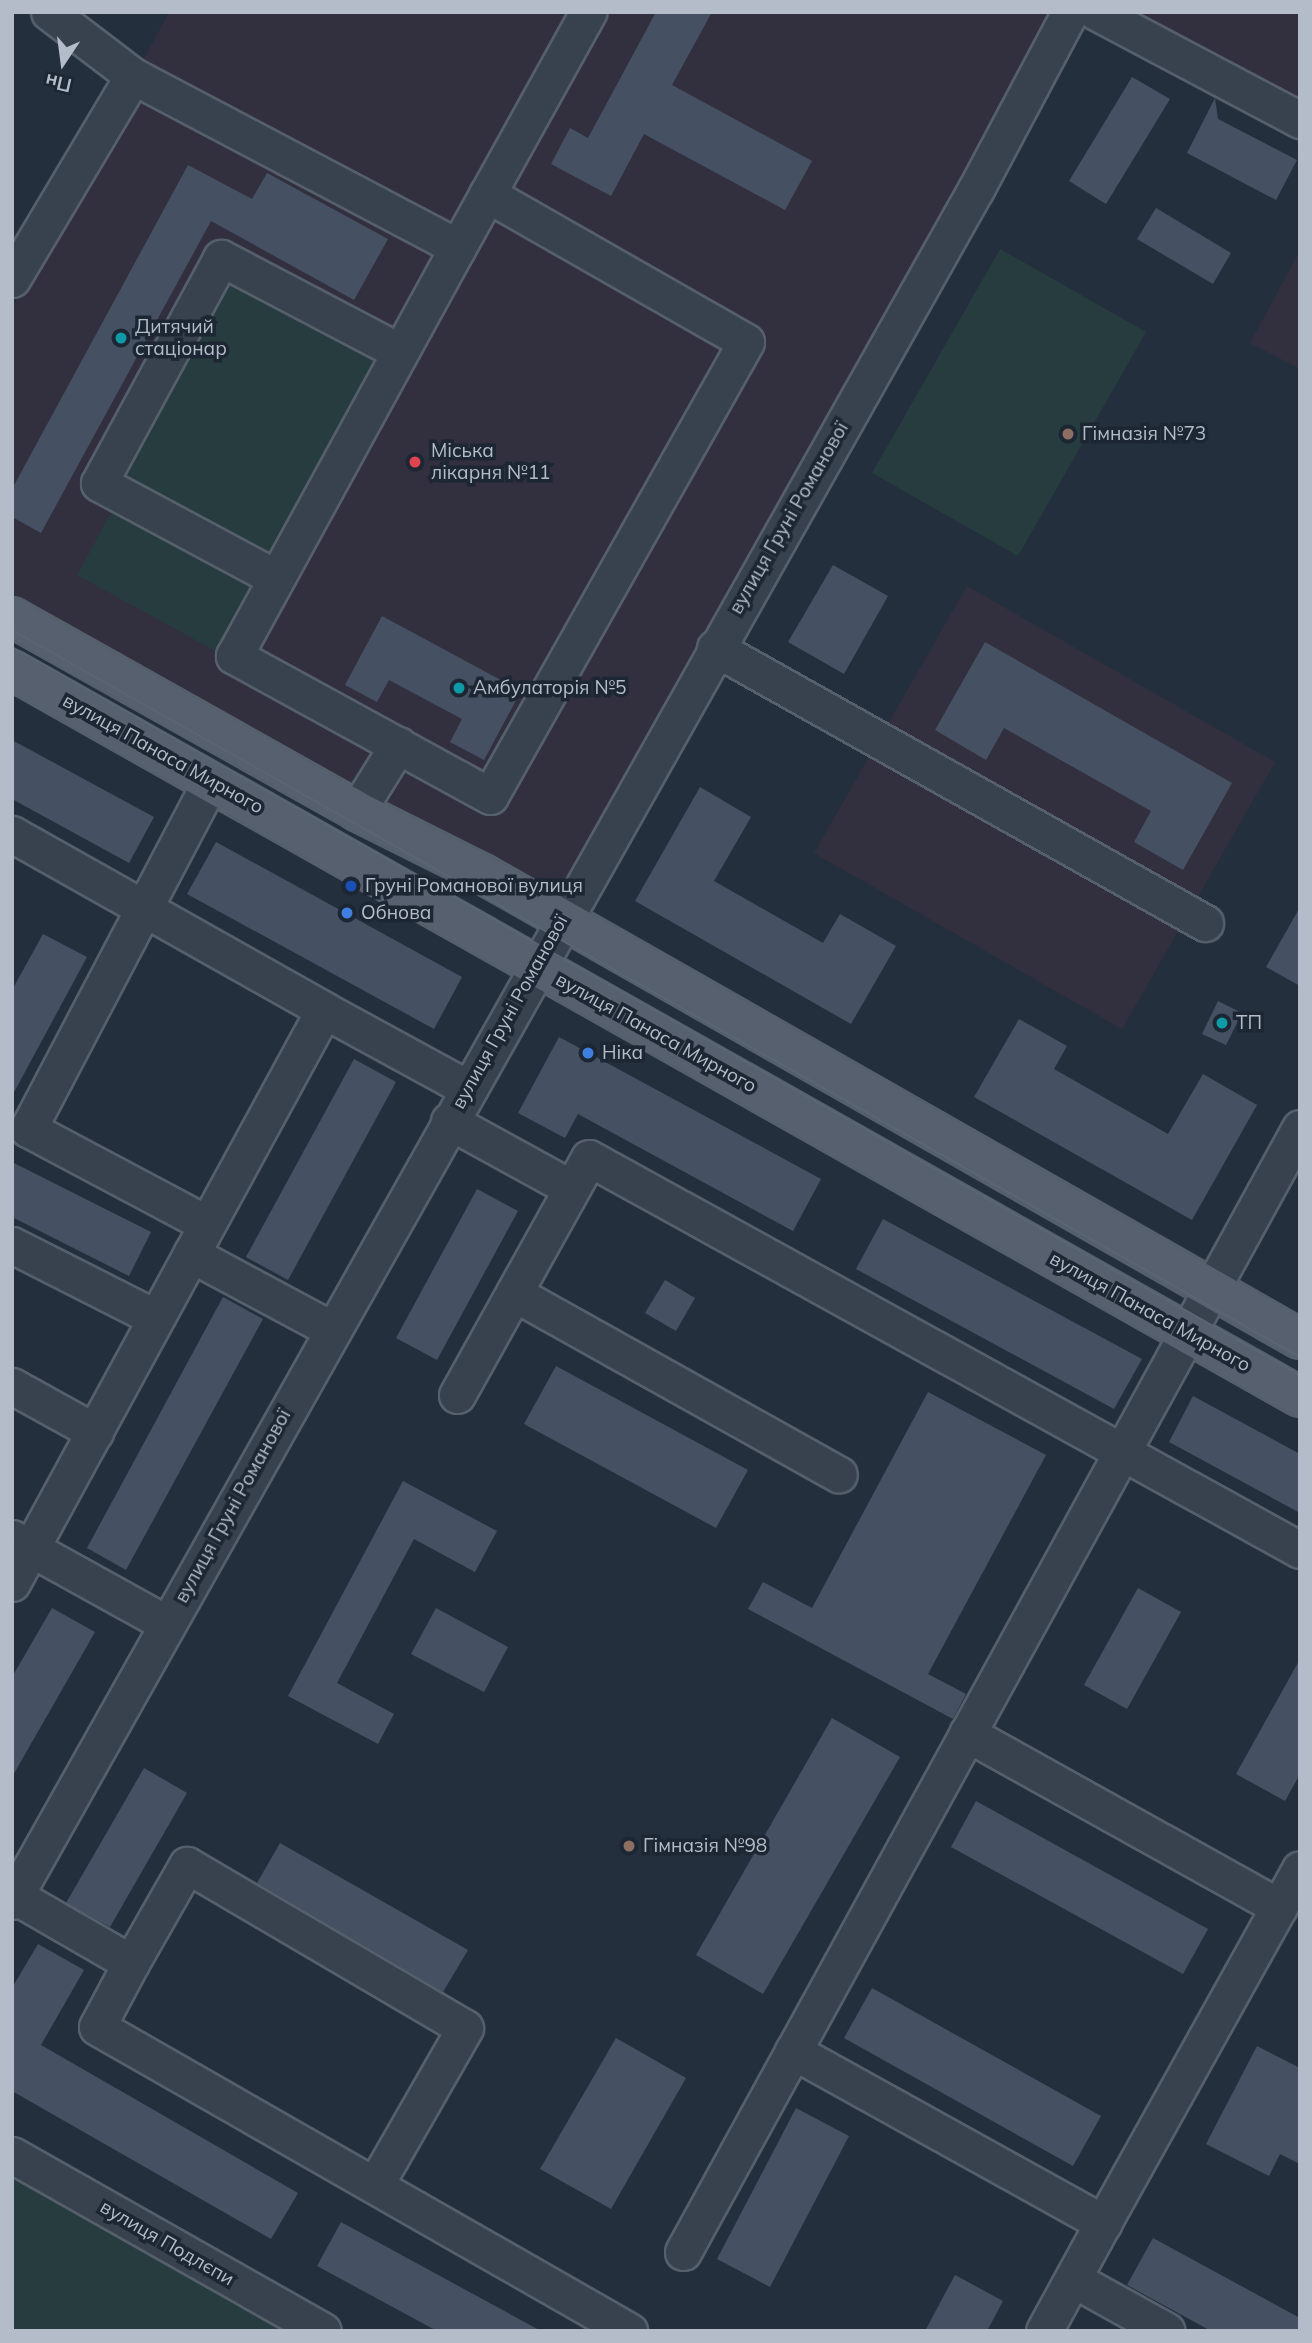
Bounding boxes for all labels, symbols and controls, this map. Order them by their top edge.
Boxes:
north arrow [28,28,98,98]
text: Пн [43,69,74,98]
place label: Дитячий стаціонар [135,316,227,360]
marker: Дитячий стаціонар [113,330,129,346]
street label: вулиця Груні Романової [725,418,853,618]
place label: Гімназія №73 [1082,423,1206,445]
marker: Гімназія №73 [1060,426,1076,442]
place label: Міська лікарня №11 [431,440,550,484]
marker: Міська лікарня №11 [405,452,425,472]
place label: Амбулаторія №5 [473,677,627,699]
marker: Амбулаторія №5 [451,680,467,696]
street label: вулиця Панаса Мирного [59,689,267,819]
place label: Груні Романової вулиця [365,875,583,897]
marker: Груні Романової вулиця [343,878,359,894]
place label: Обнова [361,902,431,924]
marker: Обнова [339,905,355,921]
street label: вулиця Груні Романової [447,911,573,1113]
street label: вулиця Панаса Мирного [552,968,760,1098]
place label: ТП [1236,1012,1262,1034]
marker: ТП [1214,1015,1230,1031]
place label: Ніка [602,1042,643,1064]
marker: Ніка [580,1045,596,1061]
street label: вулиця Панаса Мирного [1046,1247,1254,1377]
street label: вулиця Груні Романової [170,1405,296,1607]
place label: Гімназія №98 [643,1835,767,1857]
marker: Гімназія №98 [621,1838,637,1854]
street label: вулиця Подлєпи [96,2195,238,2291]

